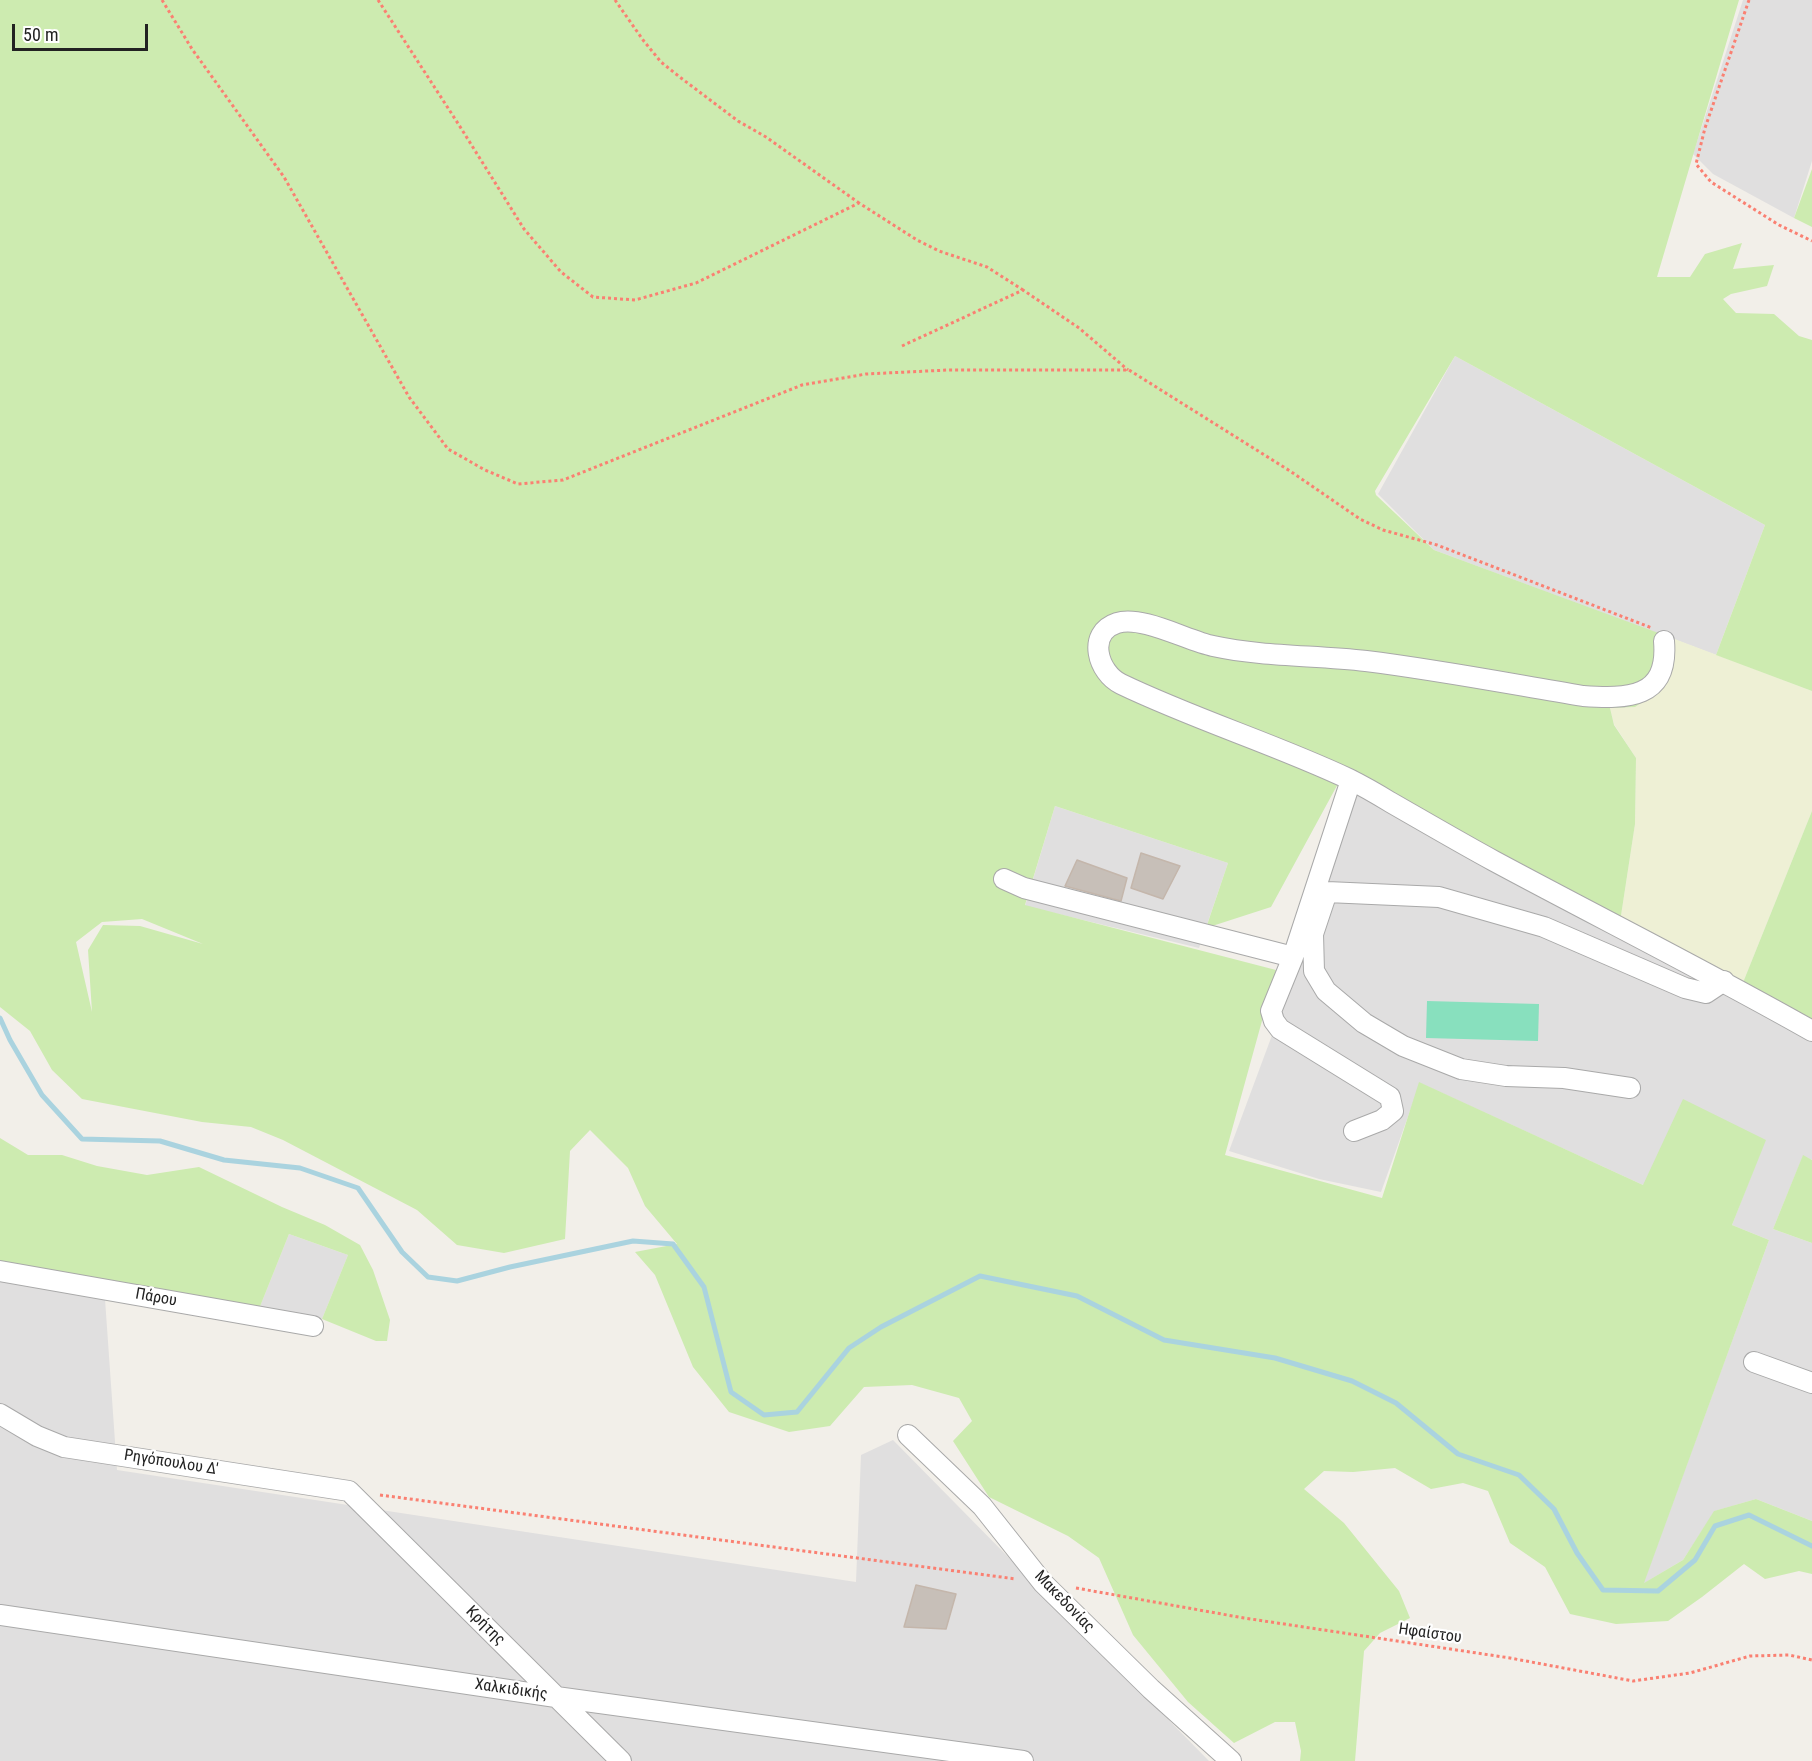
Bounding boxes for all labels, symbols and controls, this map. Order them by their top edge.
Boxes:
scale bar [15,12,152,50]
text: 50 m [23,24,58,45]
street label: Πάρου [134,1285,178,1311]
street label: Ρηγόπουλου Δ' [123,1446,219,1480]
street label: Μακεδονίας [1030,1567,1098,1637]
street label: Κρήτης [461,1602,509,1650]
street label: Ηφαίστου [1397,1620,1463,1648]
street label: Χαλκιδικής [473,1675,549,1705]

